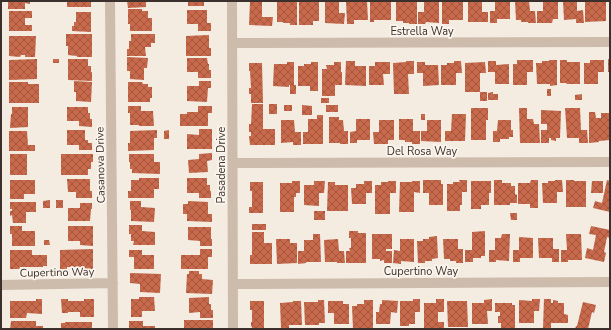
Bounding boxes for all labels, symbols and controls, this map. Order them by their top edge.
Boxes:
street label: Estrella Way [390,24,454,39]
street label: Casanova Drive [92,126,109,203]
street label: Pasadena Drive [214,126,229,203]
street label: Del Rosa Way [387,144,457,159]
street label: Cupertino Way [20,264,95,281]
street label: Cupertino Way [384,264,459,279]

